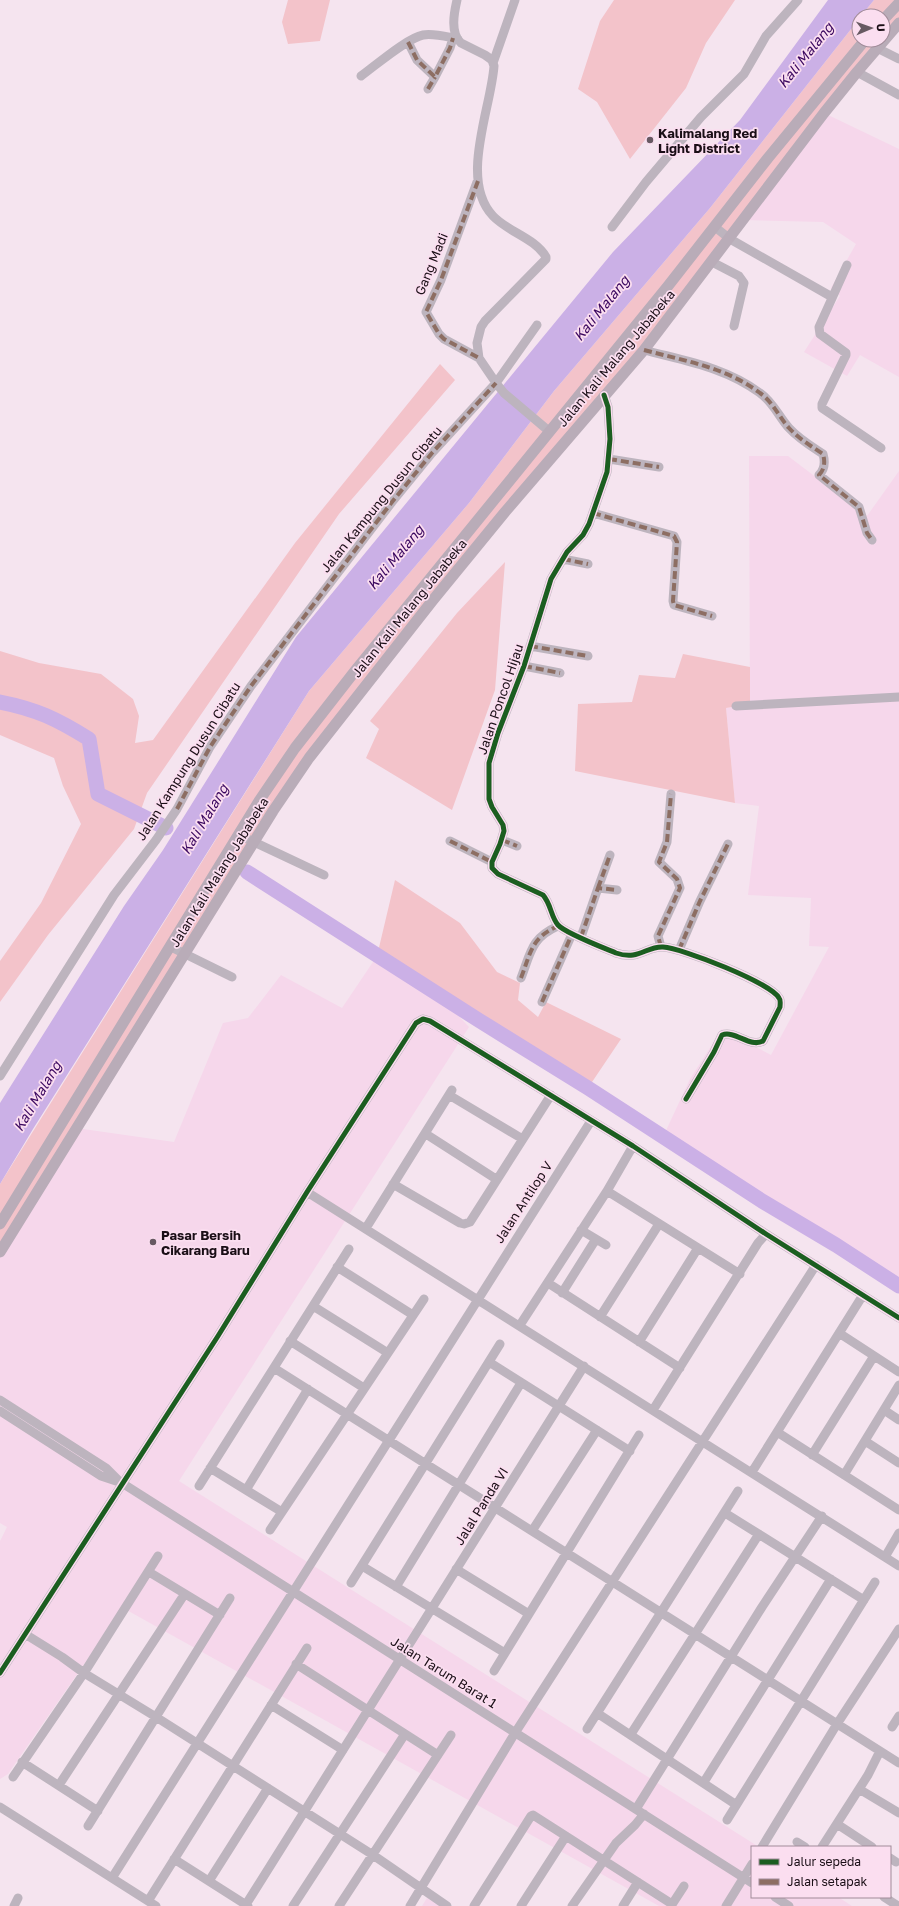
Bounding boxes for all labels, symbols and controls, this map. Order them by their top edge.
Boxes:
north arrow [851,8,891,48]
water label: Kali Malang [774,18,837,91]
text: U [875,23,888,32]
place label: Kalimalang Red Light District [658,125,757,156]
marker: Kalimalang Red Light District [645,135,655,145]
street label: Gang Madi [411,231,451,297]
water label: Kali Malang [570,271,633,344]
street label: Jalan Kali Malang Jababeka [554,286,678,430]
street label: Jalan Kampung Dusun Cibatu [317,423,445,575]
water label: Kali Malang [363,520,428,593]
street label: Jalan Kali Malang Jababeka [348,535,470,681]
street label: Jalan Poncol Hijau [474,642,526,756]
street label: Jalan Kampung Dusun Cibatu [133,679,243,843]
water label: Kali Malang [176,780,232,857]
street label: Jalan Kali Malang Jababeka [166,794,272,950]
water label: Kali Malang [9,1057,65,1134]
street label: Jalan Antilop V [491,1158,556,1246]
place label: Pasar Bersih Cikarang Baru [161,1227,250,1258]
marker: Pasar Bersih Cikarang Baru [148,1237,158,1247]
street label: Jalal Panda VI [451,1464,511,1548]
street label: Jalan Tarum Barat 1 [388,1633,500,1711]
legend [751,1846,891,1898]
text: Jalur sepeda [787,1854,861,1869]
text: Jalan setapak [787,1874,868,1889]

